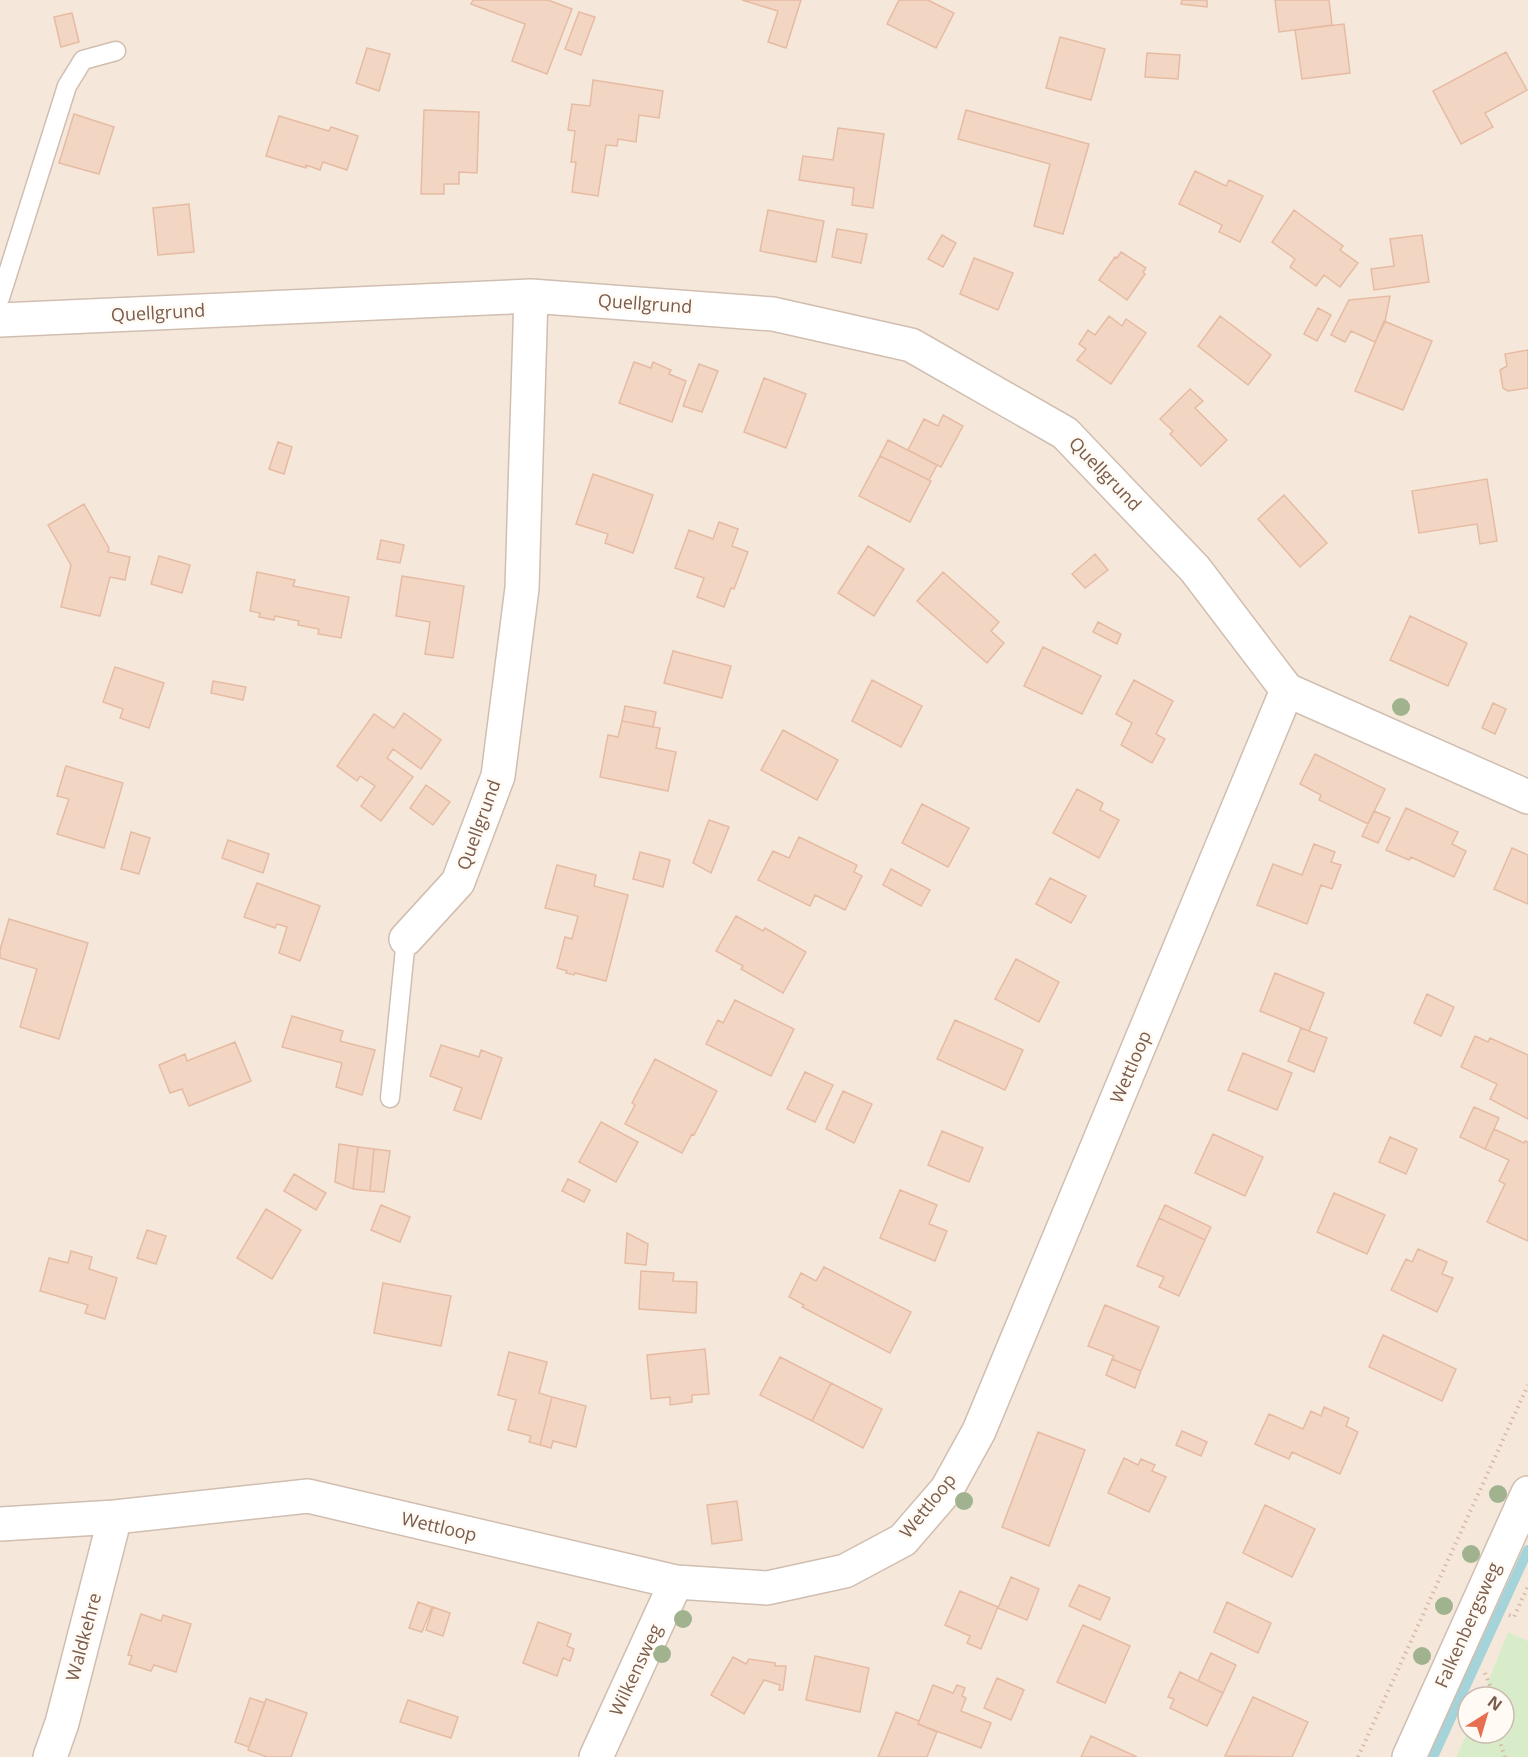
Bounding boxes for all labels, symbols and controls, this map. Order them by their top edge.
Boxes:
street label: Quellgrund [597,288,693,318]
street label: Quellgrund [110,298,206,326]
street label: Quellgrund [1064,431,1147,516]
street label: Quellgrund [451,776,505,873]
street label: Wettloop [1104,1027,1156,1107]
street label: Wettloop [894,1468,961,1543]
street label: Wettloop [399,1506,479,1546]
street label: Falkenbergsweg [1429,1558,1506,1691]
street label: Waldkehre [60,1590,106,1683]
street label: Wilkensweg [603,1620,667,1719]
north arrow [1456,1685,1516,1745]
text: N [1483,1690,1507,1716]

